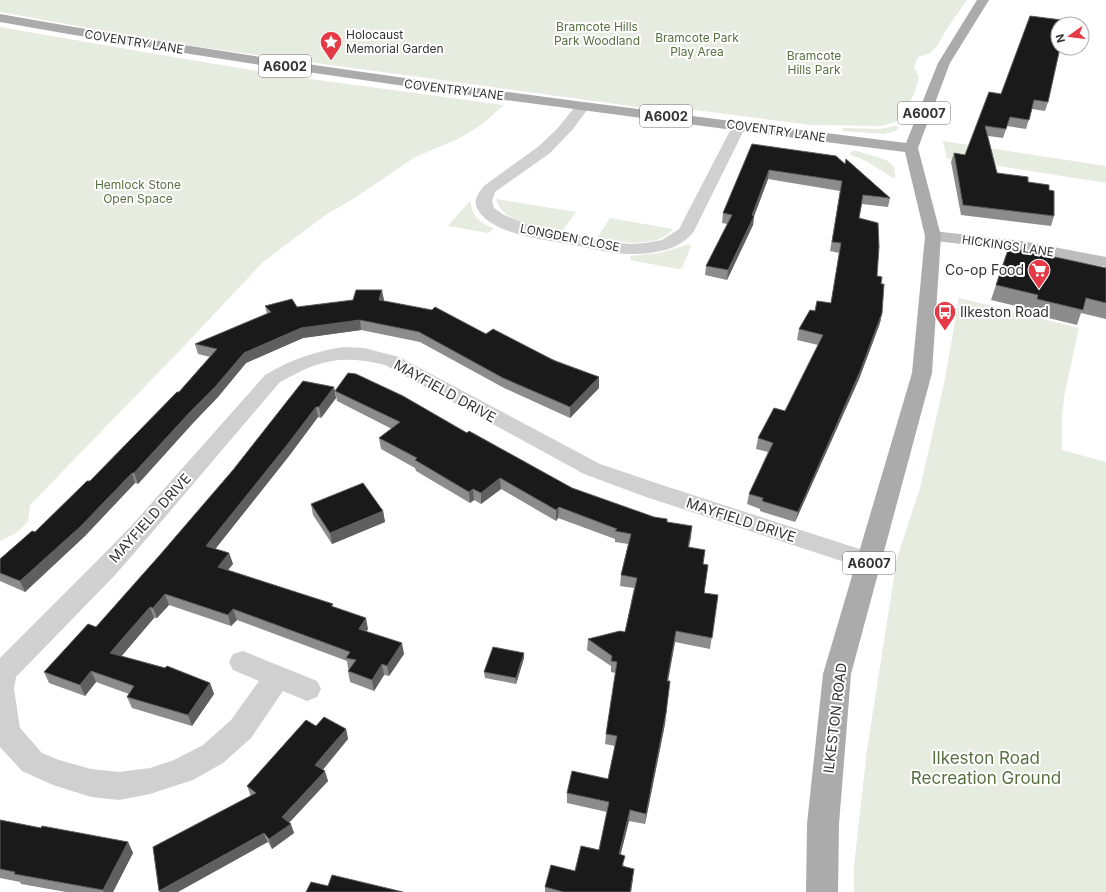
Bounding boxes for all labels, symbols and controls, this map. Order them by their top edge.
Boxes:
north arrow [1050,16,1090,56]
park label: Bramcote Hills Park Woodland [554,19,640,48]
street label: COVENTRY LANE [83,26,185,57]
place label: Holocaust Memorial Garden [346,27,444,56]
place icon: Holocaust Memorial Garden [318,29,344,62]
park label: Bramcote Park Play Area [655,30,739,59]
text: N [1052,33,1068,44]
park label: Bramcote Hills Park [787,48,841,77]
road number: A6002 [259,55,311,77]
street label: COVENTRY LANE [403,76,505,103]
road number: A6007 [898,102,950,124]
road number: A6002 [640,105,692,127]
street label: COVENTRY LANE [725,116,827,145]
park label: Hemlock Stone Open Space [95,177,181,206]
street label: LONGDEN CLOSE [519,220,621,255]
street label: HICKINGS LANE [961,232,1055,259]
supermarket icon: Co-op Food [1026,257,1052,290]
place label: Co-op Food [945,261,1024,278]
bus stop icon: Ilkeston Road [932,299,958,332]
place label: Ilkeston Road [960,303,1049,320]
street label: MAYFIELD DRIVE [391,355,499,426]
street label: MAYFIELD DRIVE [105,470,194,566]
street label: MAYFIELD DRIVE [684,494,798,545]
road number: A6007 [843,552,895,574]
street label: ILKESTON ROAD [819,662,850,774]
park label: Ilkeston Road Recreation Ground [911,748,1061,788]

